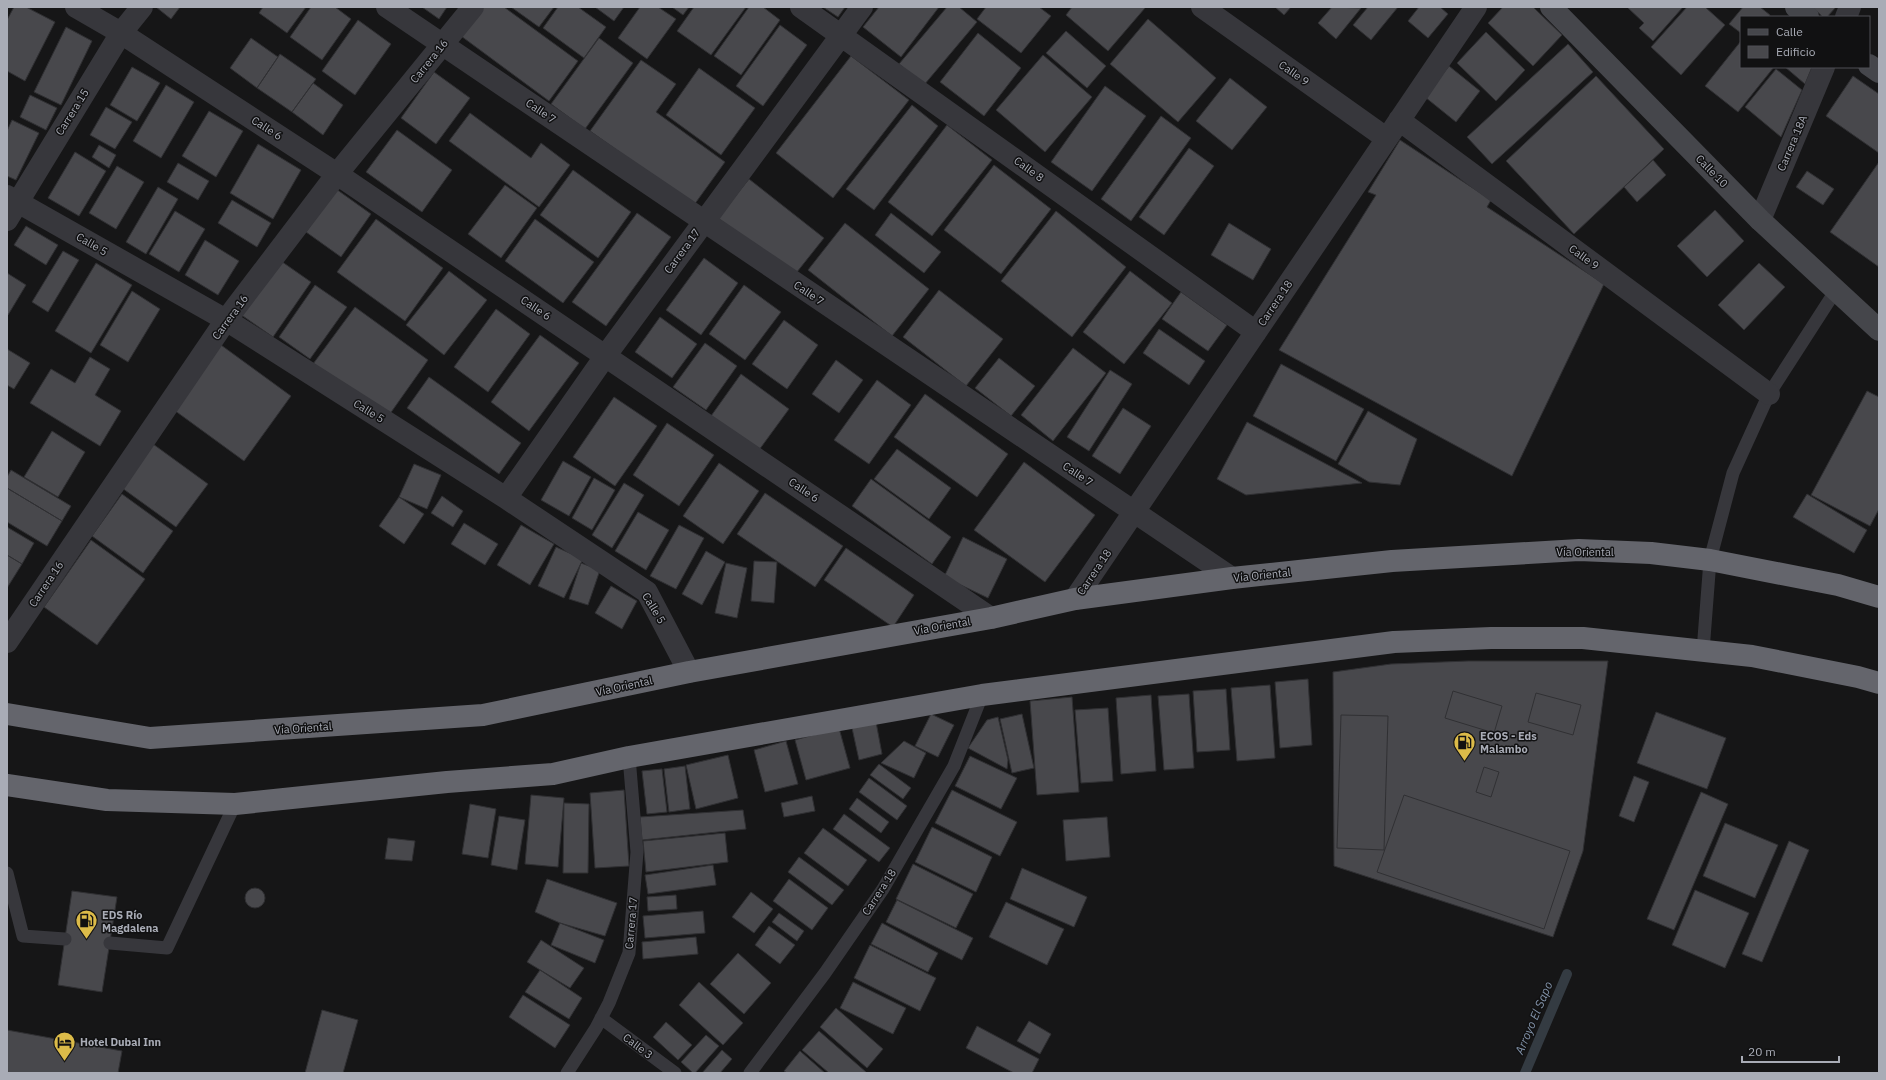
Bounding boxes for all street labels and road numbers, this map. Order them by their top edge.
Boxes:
street label: Carrera 16 [407,36,451,86]
street label: Calle 9 [1276,58,1312,88]
street label: Carrera 15 [52,86,92,138]
street label: Calle 7 [523,96,559,126]
street label: Calle 6 [249,113,285,143]
street label: Carrera 18A [1774,113,1810,173]
street label: Calle 10 [1693,152,1731,190]
street label: Calle 8 [1011,153,1047,185]
street label: Carrera 17 [661,226,703,276]
street label: Calle 5 [74,229,110,259]
street label: Calle 9 [1566,241,1602,273]
street label: Carrera 18 [1255,277,1295,329]
street label: Calle 7 [791,278,827,308]
street label: Carrera 16 [209,292,251,342]
street label: Calle 6 [518,293,554,323]
street label: Calle 5 [351,396,387,426]
street label: Calle 7 [1060,459,1096,489]
street label: Calle 6 [786,475,822,505]
street label: Vía Oriental [1556,545,1614,559]
street label: Carrera 18 [1074,546,1114,598]
street label: Carrera 16 [26,558,66,610]
street label: Vía Oriental [1233,565,1291,585]
street label: Calle 5 [639,590,669,626]
street label: Vía Oriental [912,614,972,638]
street label: Vía Oriental [594,673,654,699]
street label: Vía Oriental [274,719,332,737]
street label: Carrera 18 [859,866,899,918]
street label: Carrera 17 [622,896,640,950]
street label: Calle 3 [620,1030,656,1062]

